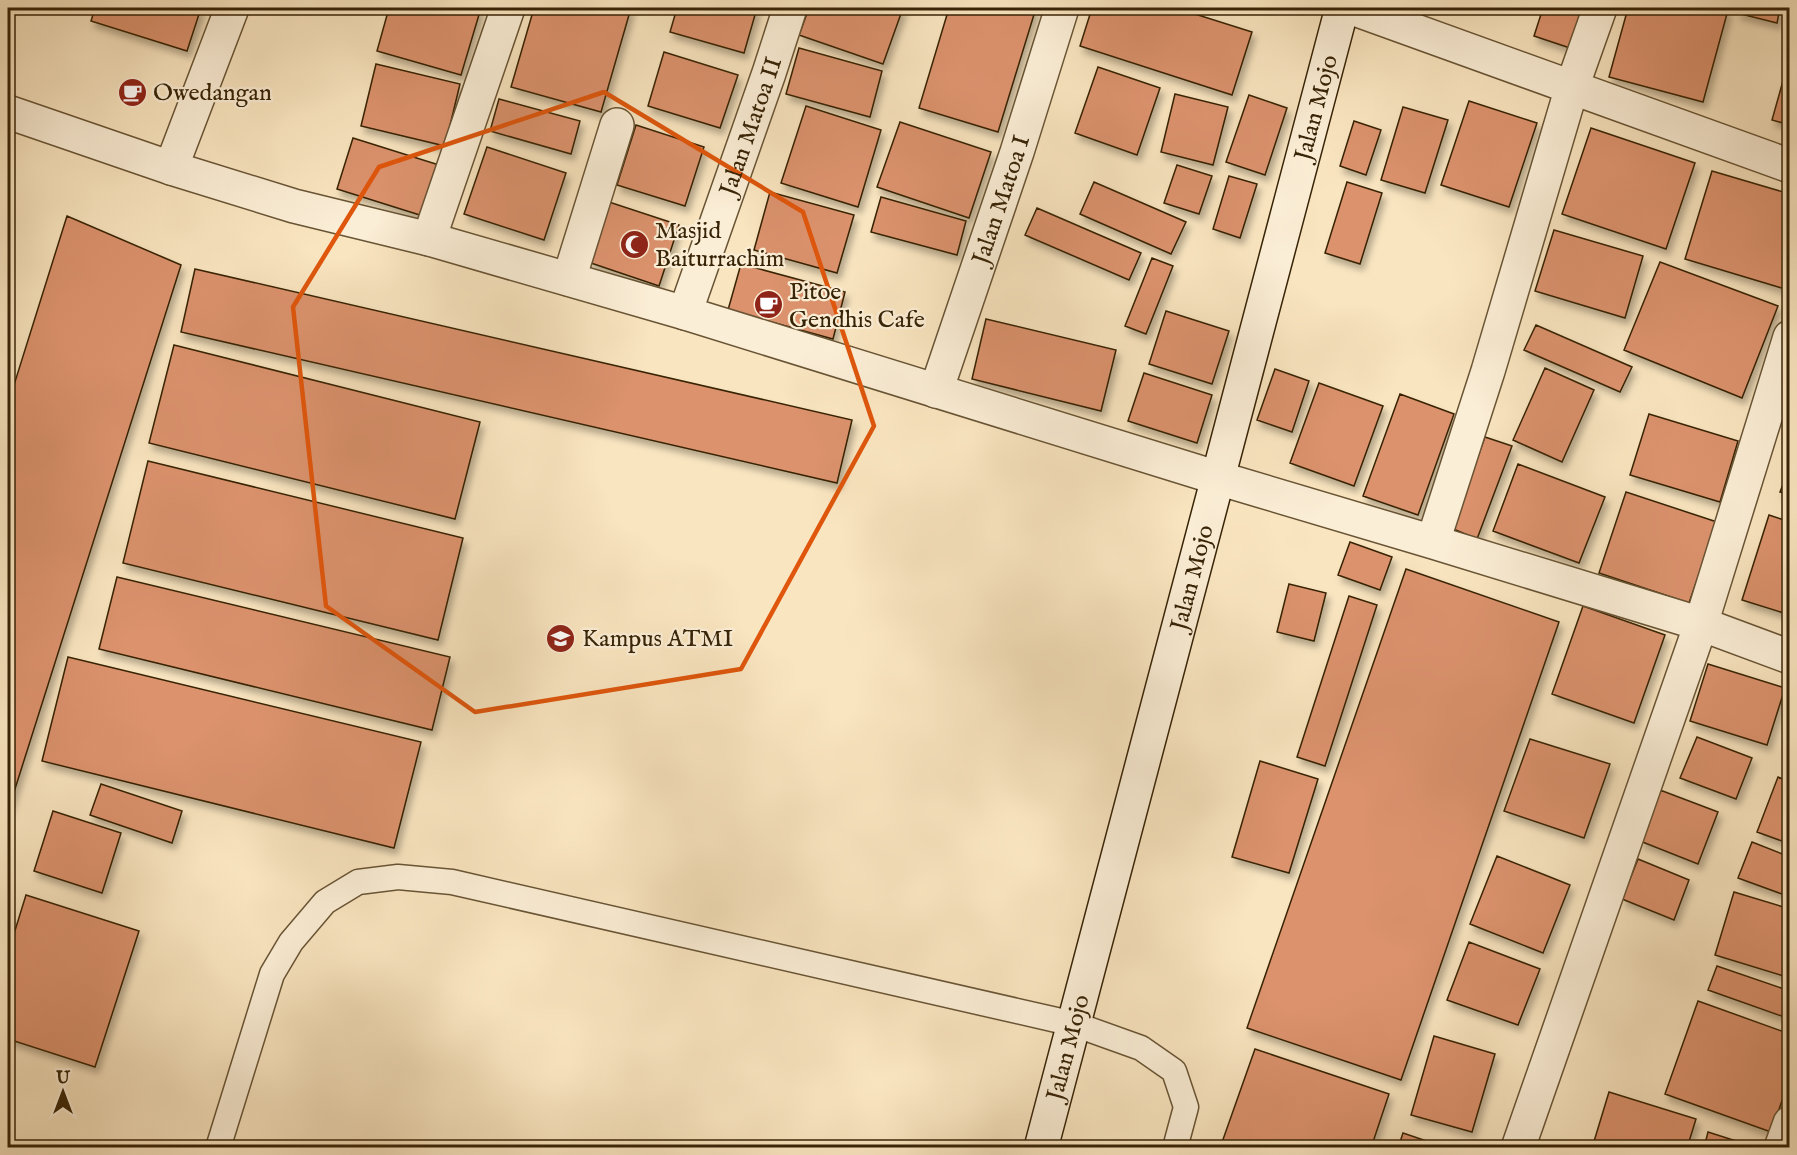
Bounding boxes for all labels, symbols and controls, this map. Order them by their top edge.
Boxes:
street label: Jalan Mojo [1288,52,1346,167]
street label: Jalan Matoa II [712,53,790,203]
cafe icon: Owedangan [116,76,148,108]
place label: Owedangan [153,78,272,109]
street label: Jalan Matoa I [965,132,1038,272]
place label: Masjid Baiturrachim [655,216,784,275]
mosque icon: Masjid Baiturrachim [618,228,650,260]
place label: Pitoe Gendhis Cafe [789,277,925,336]
cafe icon: Pitoe Gendhis Cafe [752,289,784,321]
street label: Jalan Mojo [1163,522,1222,637]
school or university icon: Kampus ATMI [545,622,577,654]
place label: Kampus ATMI [582,624,733,655]
street label: Jalan Mojo [1039,991,1098,1107]
north arrow [33,1062,93,1122]
text: U [55,1069,70,1089]

